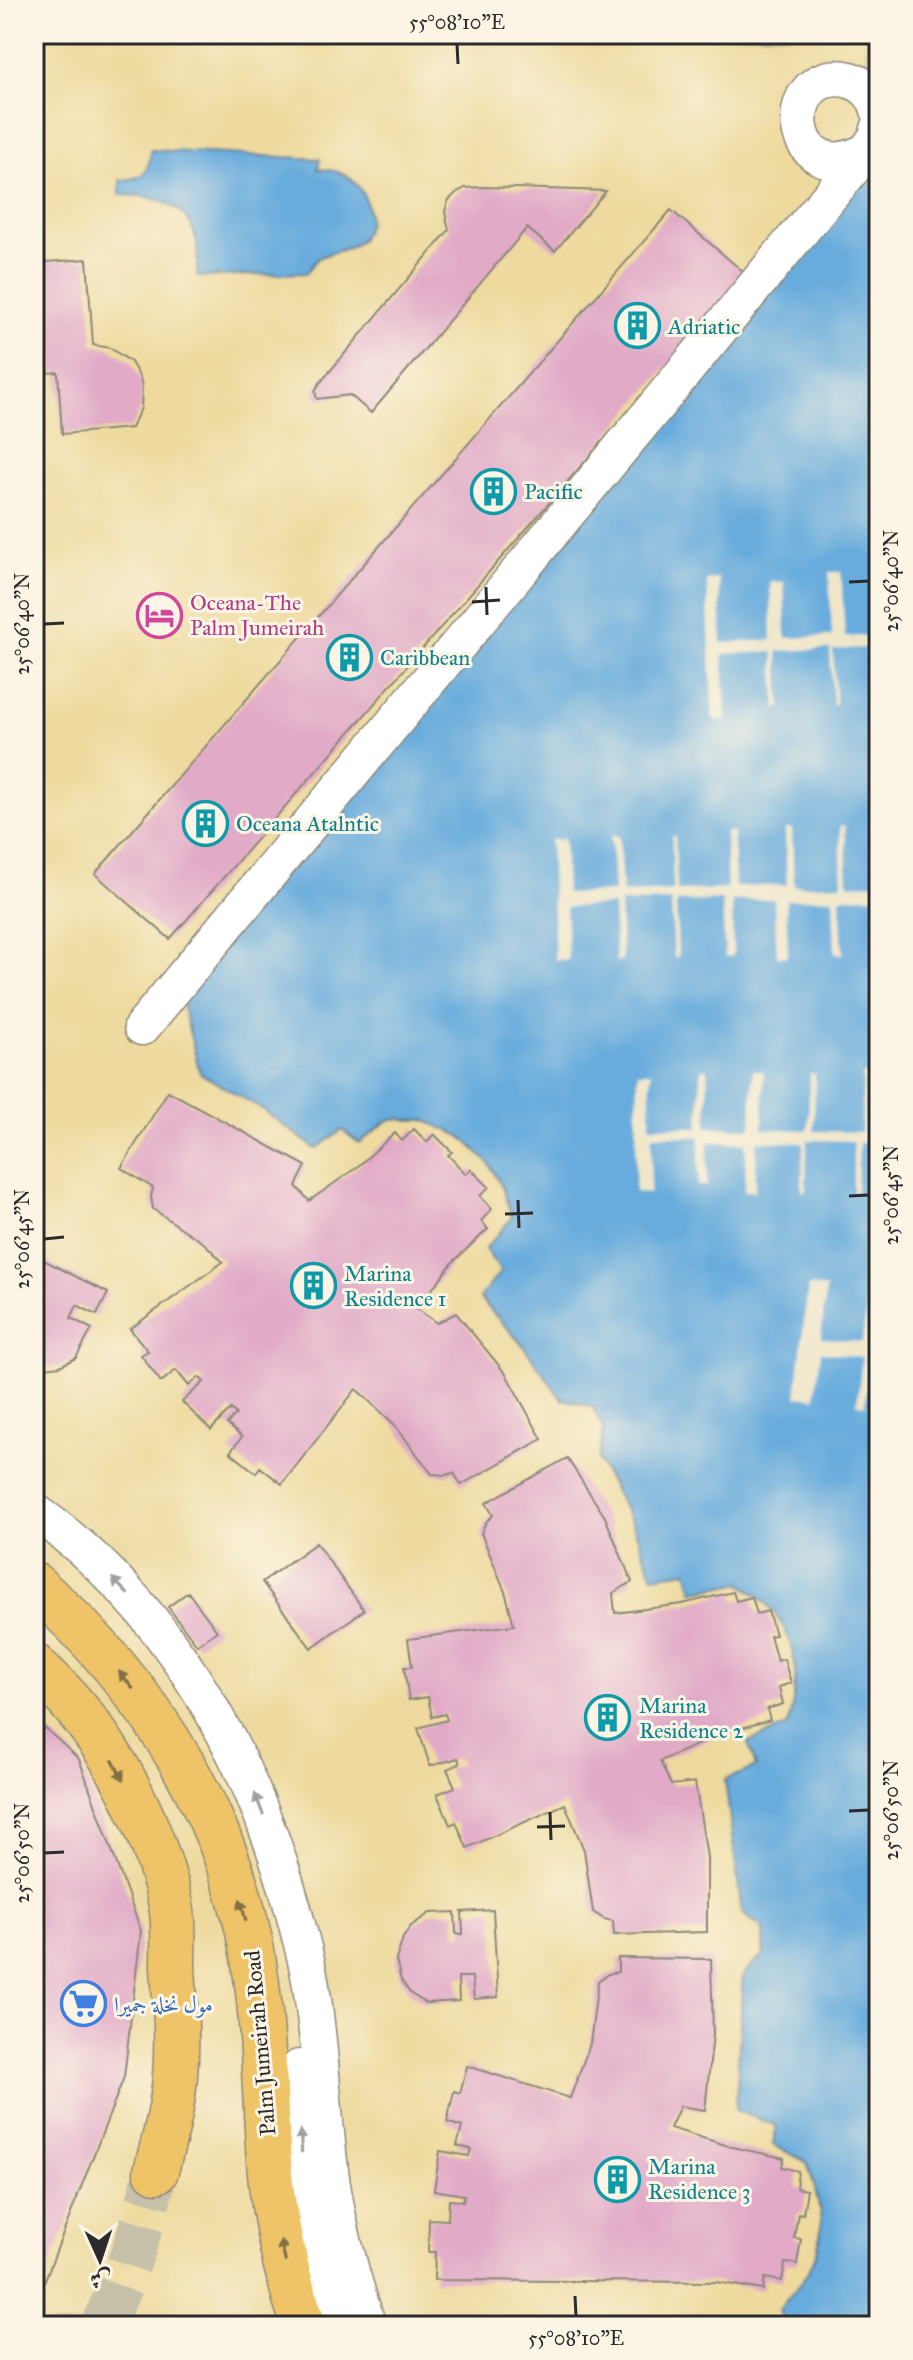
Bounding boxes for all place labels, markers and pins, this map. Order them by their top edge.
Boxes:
building icon: Adriatic [613,302,661,350]
place label: Adriatic [667,313,740,340]
building icon: Pacific [469,467,517,515]
place label: Pacific [524,478,583,505]
place label: Oceana-The Palm Jumeirah [190,589,324,641]
hotel icon: Oceana-The Palm Jumeirah [135,591,183,639]
building icon: Caribbean [325,633,373,681]
place label: Caribbean [380,644,470,671]
building icon: Oceana Atalntic [181,799,229,847]
place label: Oceana Atalntic [236,810,379,837]
place label: Marina Residence 1 [344,1260,446,1312]
building icon: Marina Residence 1 [289,1262,337,1310]
place label: Marina Residence 2 [639,1692,744,1744]
building icon: Marina Residence 2 [584,1694,632,1742]
supermarket icon: مول نخلة جميرا [59,1980,107,2028]
place label: مول نخلة جميرا [114,1991,213,2018]
place label: Marina Residence 3 [648,2153,751,2205]
building icon: Marina Residence 3 [593,2155,641,2203]

